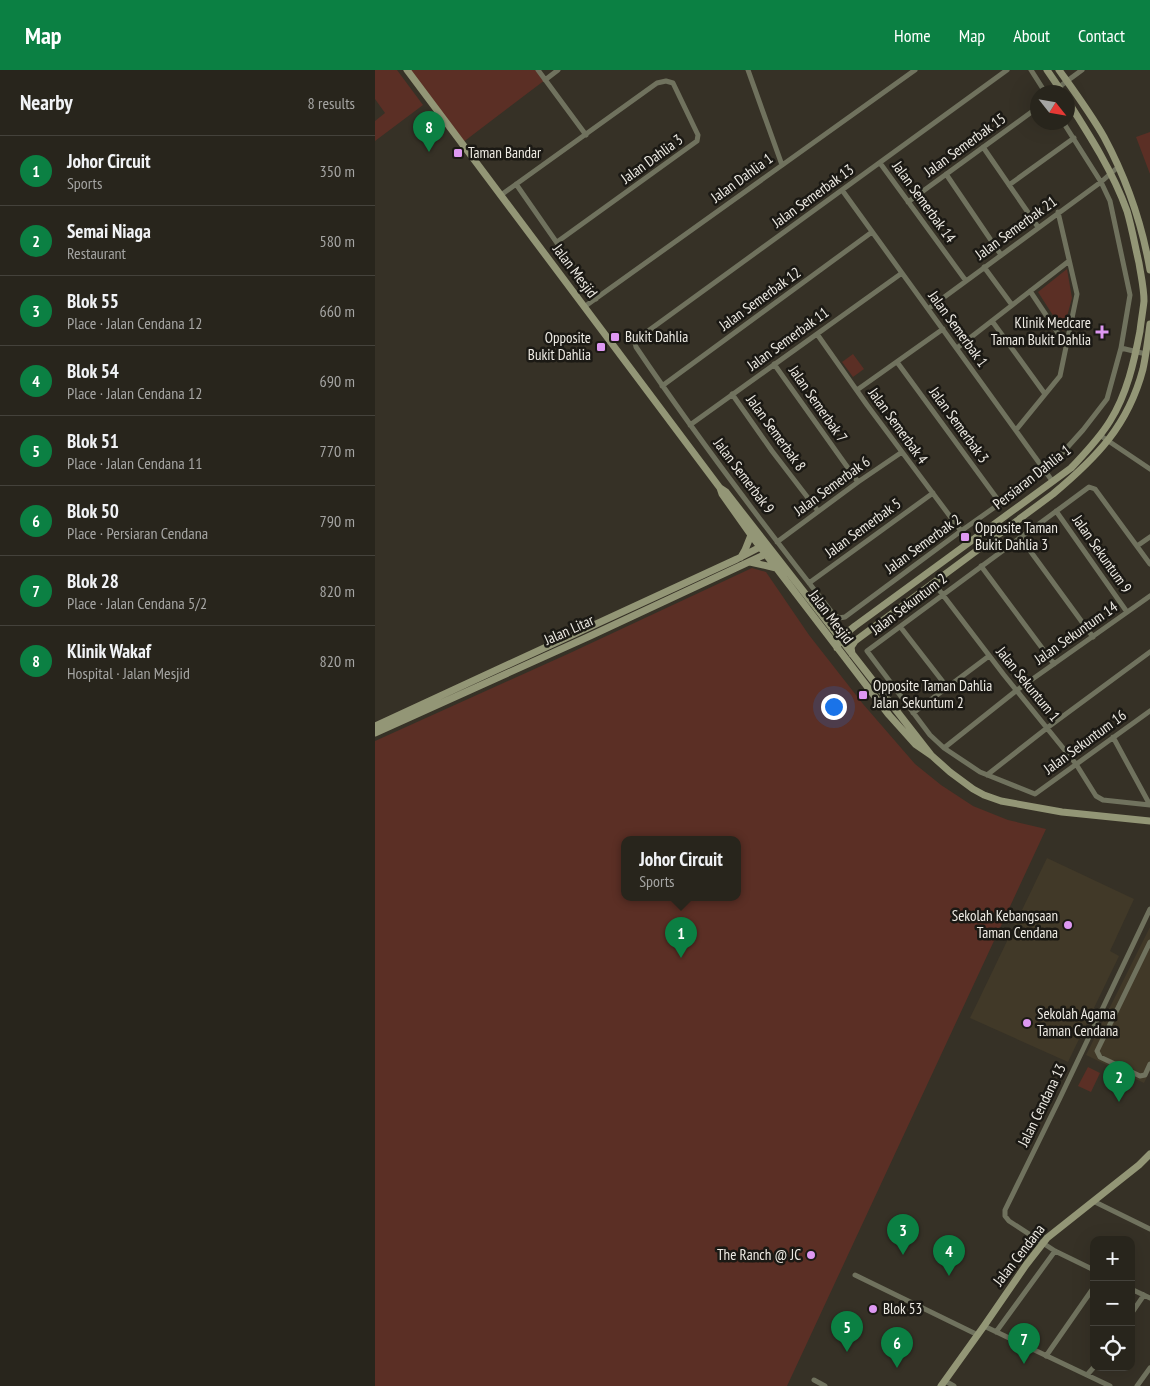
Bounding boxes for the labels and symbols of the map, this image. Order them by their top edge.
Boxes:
north arrow [1030,85,1075,130]
street label: Jalan Semerbak 15 [919,109,1009,181]
pin: 8 [413,111,445,152]
street label: Jalan Dahlia 3 [616,130,686,188]
place label: Taman Bandar [468,143,542,162]
marker: Taman Bandar [452,147,464,159]
street label: Jalan Dahlia 1 [706,149,776,207]
street label: Jalan Semerbak 14 [888,156,961,246]
street label: Jalan Semerbak 13 [767,160,857,232]
street label: Jalan Semerbak 21 [970,192,1060,264]
street label: Jalan Mesjid [548,239,602,301]
street label: Jalan Semerbak 12 [714,263,804,335]
street label: Jalan Semerbak 1 [924,286,992,370]
street label: Jalan Semerbak 11 [742,303,832,375]
place label: Klinik Medcare Taman Bukit Dahlia [991,313,1091,349]
marker: Klinik Medcare Taman Bukit Dahlia [1095,325,1109,339]
place label: Bukit Dahlia [625,327,688,346]
place label: Opposite Bukit Dahlia [528,328,591,364]
marker: Bukit Dahlia [609,331,621,343]
marker: Opposite Bukit Dahlia [595,341,607,353]
street label: Jalan Semerbak 7 [784,361,852,446]
street label: Jalan Semerbak 3 [925,382,993,466]
street label: Jalan Semerbak 4 [864,383,933,468]
street label: Jalan Semerbak 8 [742,390,810,474]
street label: Jalan Semerbak 9 [709,433,779,517]
street label: Persiaran Dahlia 1 [989,440,1075,513]
street label: Jalan Semerbak 6 [789,451,874,520]
street label: Jalan Semerbak 5 [820,494,904,562]
street label: Jalan Semerbak 2 [880,510,964,578]
street label: Jalan Sekuntum 9 [1068,510,1136,596]
place label: Opposite Taman Bukit Dahlia 3 [975,518,1058,554]
marker: Opposite Taman Bukit Dahlia 3 [959,531,971,543]
street label: Jalan Sekuntum 2 [866,569,951,639]
street label: Jalan Mesjid [804,585,858,647]
street label: Jalan Sekuntum 14 [1030,597,1121,669]
street label: Jalan Litar [540,610,597,649]
street label: Jalan Sekuntum 1 [992,642,1064,725]
place label: Opposite Taman Dahlia Jalan Sekuntum 2 [872,676,992,712]
marker: Opposite Taman Dahlia Jalan Sekuntum 2 [857,689,869,701]
your location [821,694,847,720]
street label: Jalan Sekuntum 16 [1039,705,1130,779]
place label: Sekolah Kebangsaan Taman Cendana [952,906,1058,942]
pin: 1 [665,917,697,958]
marker: Sekolah Kebangsaan Taman Cendana [1062,919,1074,931]
place label: Sekolah Agama Taman Cendana [1037,1004,1118,1040]
marker: Sekolah Agama Taman Cendana [1021,1017,1033,1029]
street label: Jalan Cendana 13 [1013,1060,1070,1150]
pin: 2 [1103,1061,1135,1102]
pin: 3 [887,1214,919,1255]
street label: Jalan Cendana [988,1220,1049,1290]
pin: 4 [933,1235,965,1276]
place label: The Ranch @ JC [717,1245,801,1264]
marker: The Ranch @ JC [805,1249,817,1261]
place label: Blok 53 [883,1299,922,1318]
marker: Blok 53 [867,1303,879,1315]
pin: 5 [831,1311,863,1352]
pin: 7 [1008,1323,1040,1364]
pin: 6 [881,1327,913,1368]

